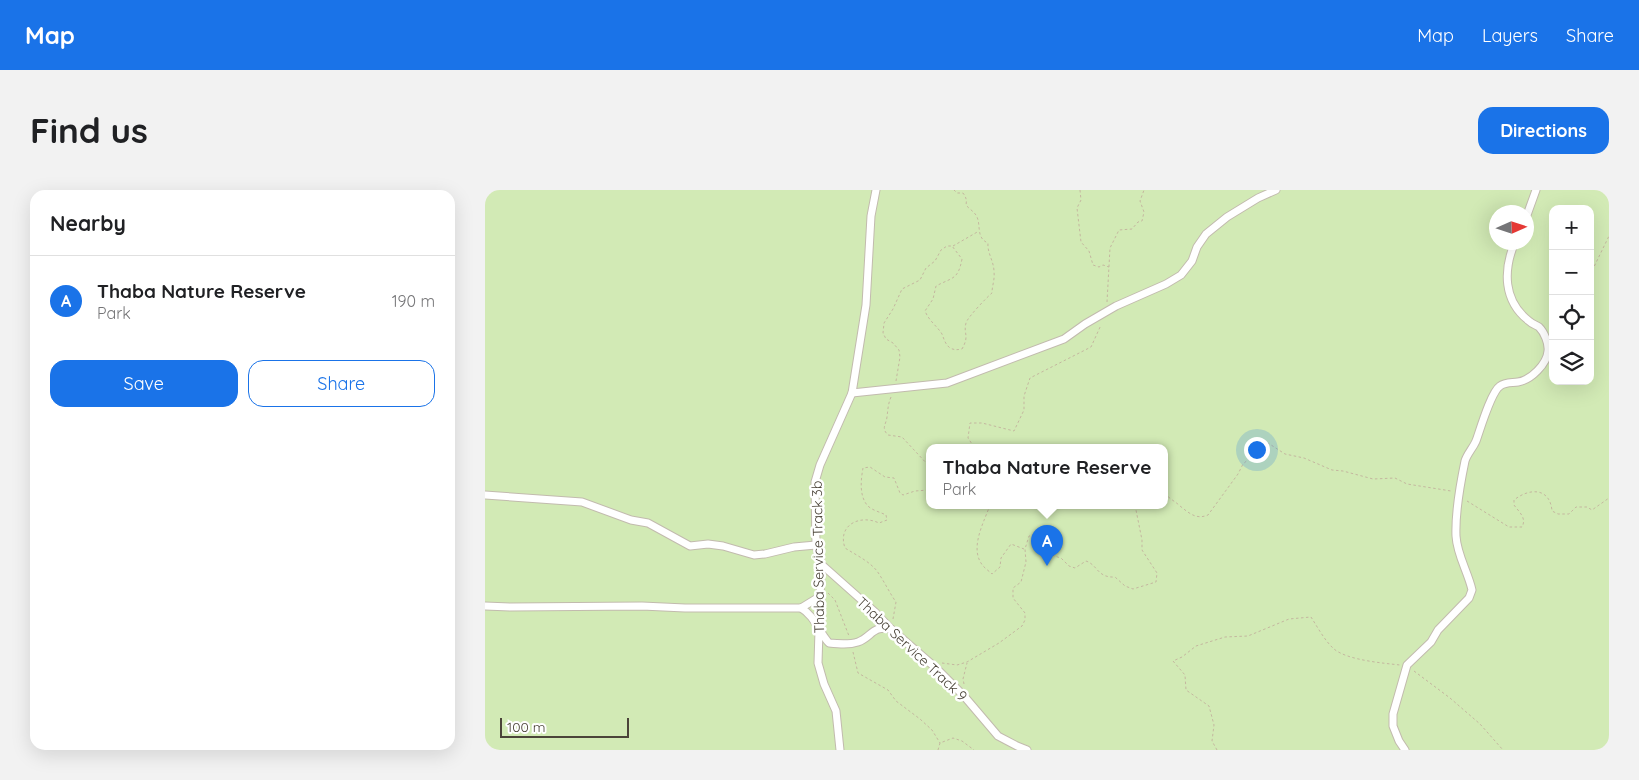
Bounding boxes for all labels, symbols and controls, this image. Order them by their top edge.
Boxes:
text: Map [25,20,75,50]
text: Map [1417,24,1454,47]
text: Layers [1482,24,1538,47]
text: Share [1566,24,1614,47]
button: Directions [1478,107,1609,154]
text: Find us [30,108,148,152]
north arrow [1489,205,1534,250]
map controls [1549,205,1594,385]
button: + [1549,205,1594,250]
text: Nearby [50,210,126,236]
button: − [1549,250,1594,295]
text: Thaba Nature Reserve [97,279,306,303]
text: A [61,291,71,311]
text: 190 m [392,291,435,311]
button: locate [1549,295,1594,340]
text: Park [97,303,131,323]
button: layers [1549,340,1594,385]
button: Save [50,360,238,407]
button: Share [248,360,435,407]
your location [1244,437,1270,463]
popup [926,444,1168,509]
text: Thaba Nature Reserve [943,455,1151,479]
text: Park [943,479,976,499]
street label: Thaba Service Track 3b [808,481,828,633]
pin: A [1031,525,1063,566]
street label: Thaba Service Track 9 [853,593,971,705]
scale bar [500,715,629,738]
text: 100 m [507,718,545,736]

